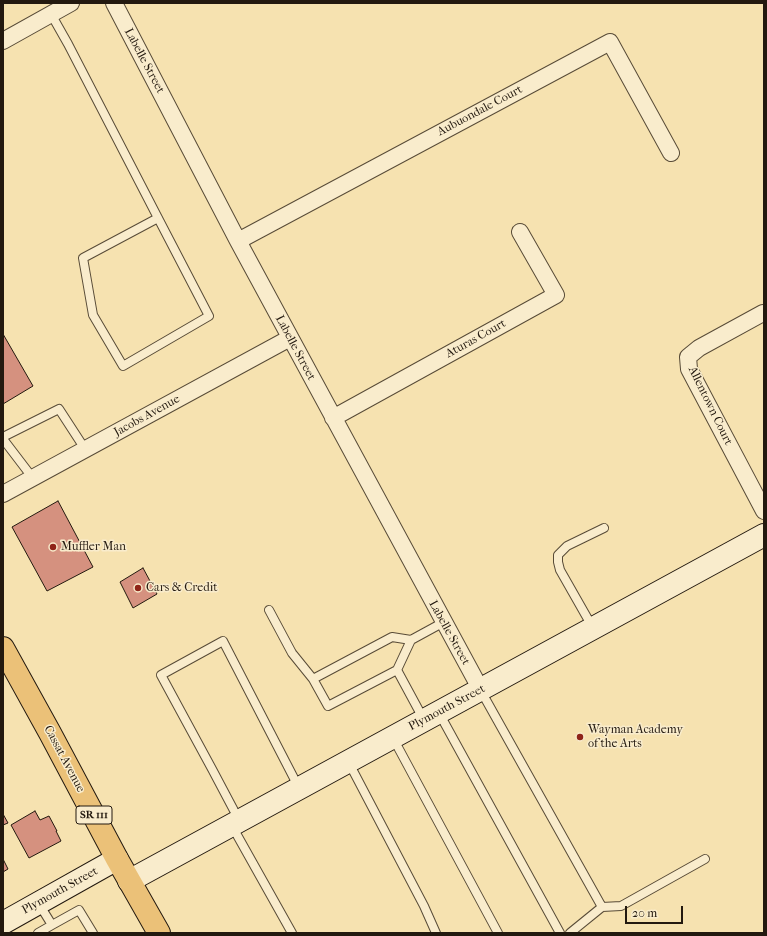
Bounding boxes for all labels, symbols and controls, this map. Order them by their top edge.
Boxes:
street label: Labelle Street [121,26,167,96]
street label: Aubuondale Court [435,82,525,140]
street label: Labelle Street [272,313,318,383]
street label: Aturas Court [443,317,509,361]
street label: Allentown Court [685,364,735,448]
street label: Jacobs Avenue [112,392,182,440]
place label: Muffler Man [61,540,126,554]
marker: Muffler Man [48,542,58,552]
place label: Cars & Credit [146,581,217,595]
marker: Cars & Credit [133,583,143,593]
street label: Labelle Street [425,598,473,668]
street label: Plymouth Street [406,682,488,734]
street label: Cassat Avenue [40,723,88,795]
place label: Wayman Academy of the Arts [588,723,683,751]
marker: Wayman Academy of the Arts [575,732,585,742]
road number: SR 111 [76,806,112,824]
street label: Plymouth Street [20,864,100,918]
scale bar [627,898,685,924]
text: 20 m [632,906,657,920]

